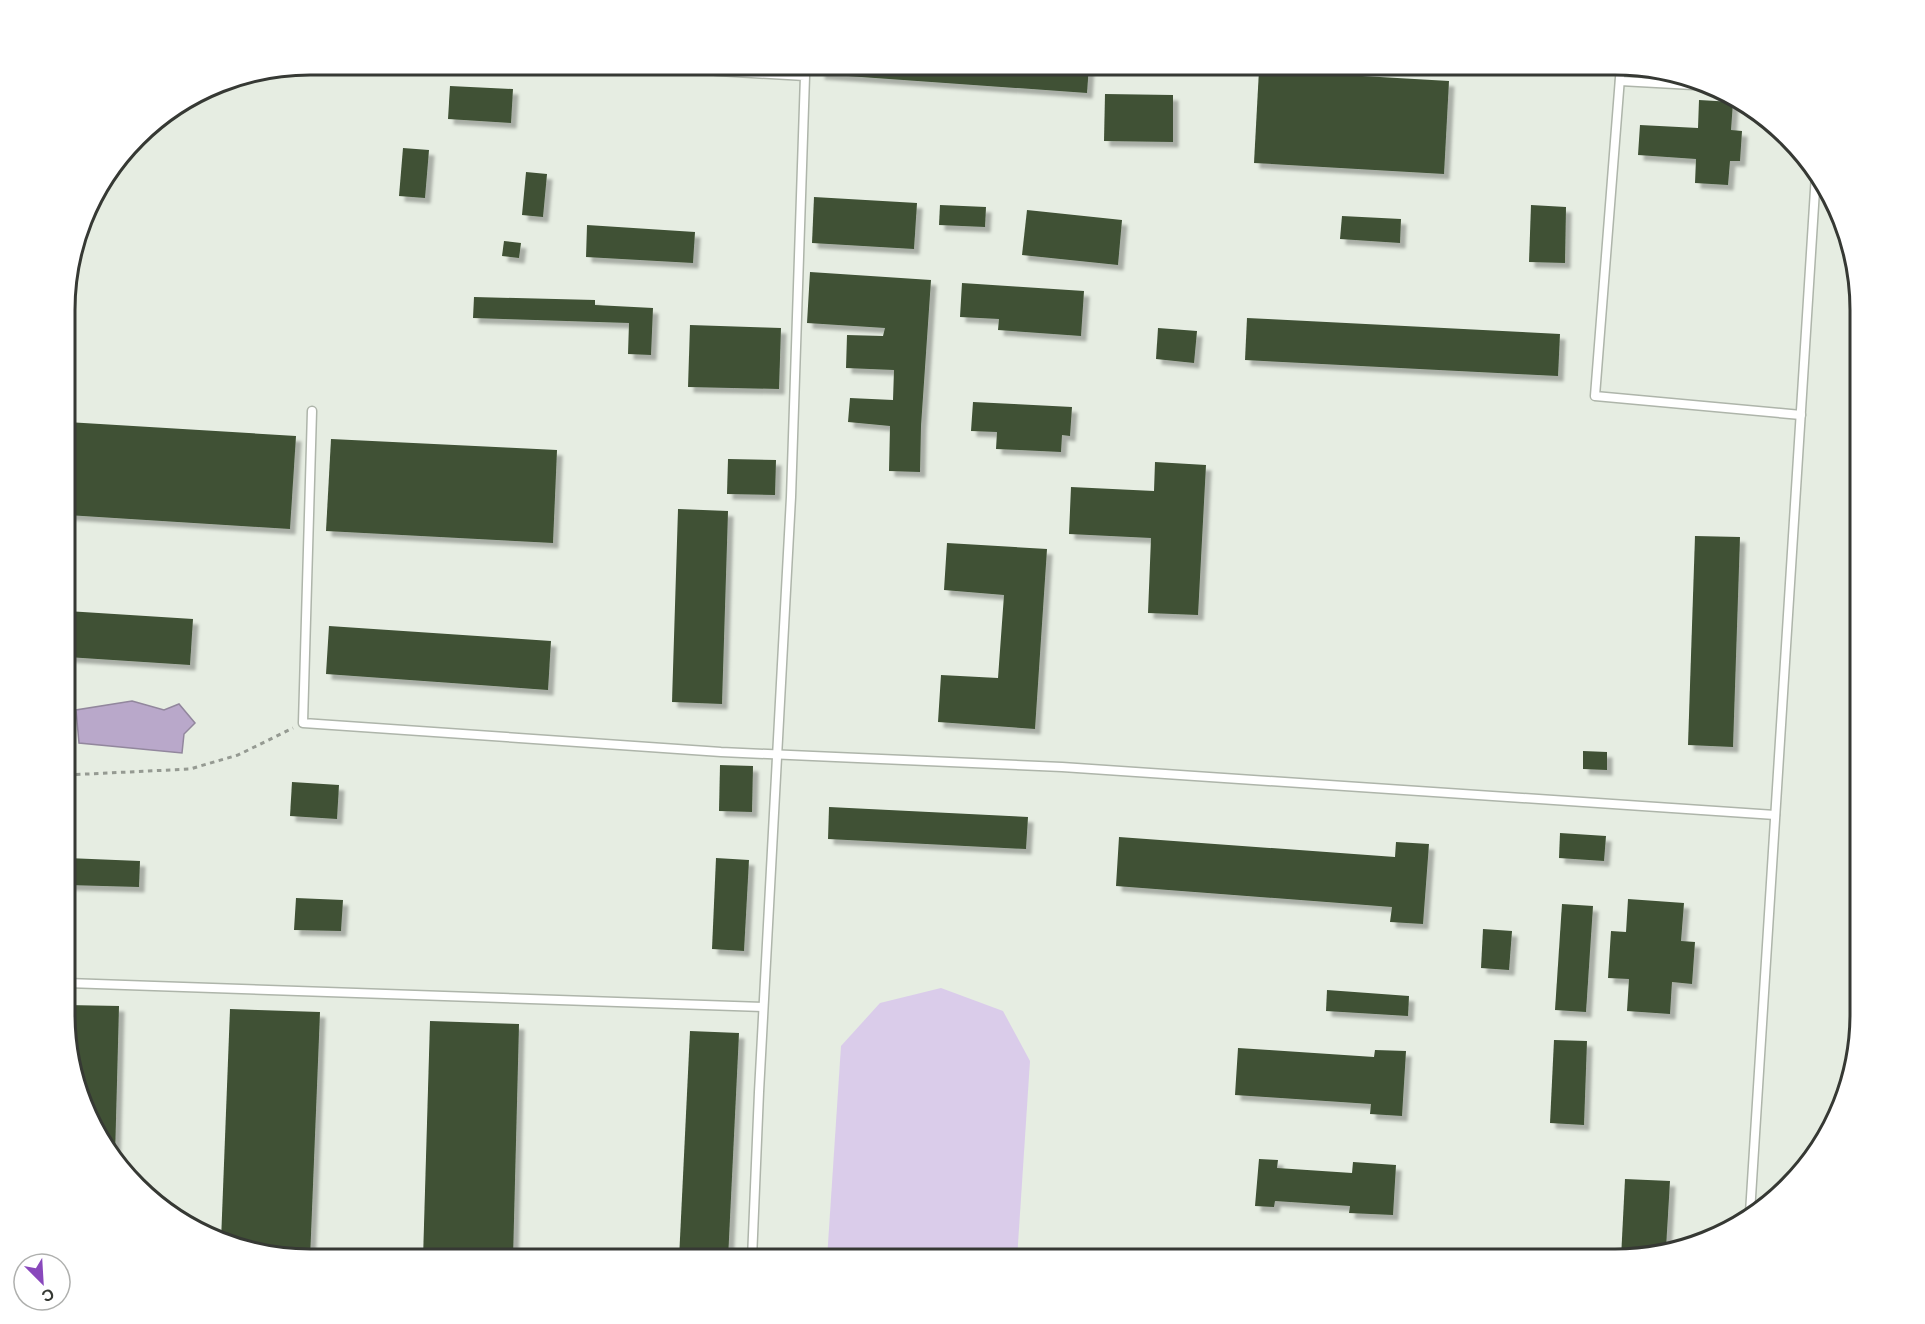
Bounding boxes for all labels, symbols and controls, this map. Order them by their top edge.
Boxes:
north arrow [12,1252,72,1312]
text: С [39,1285,57,1307]

